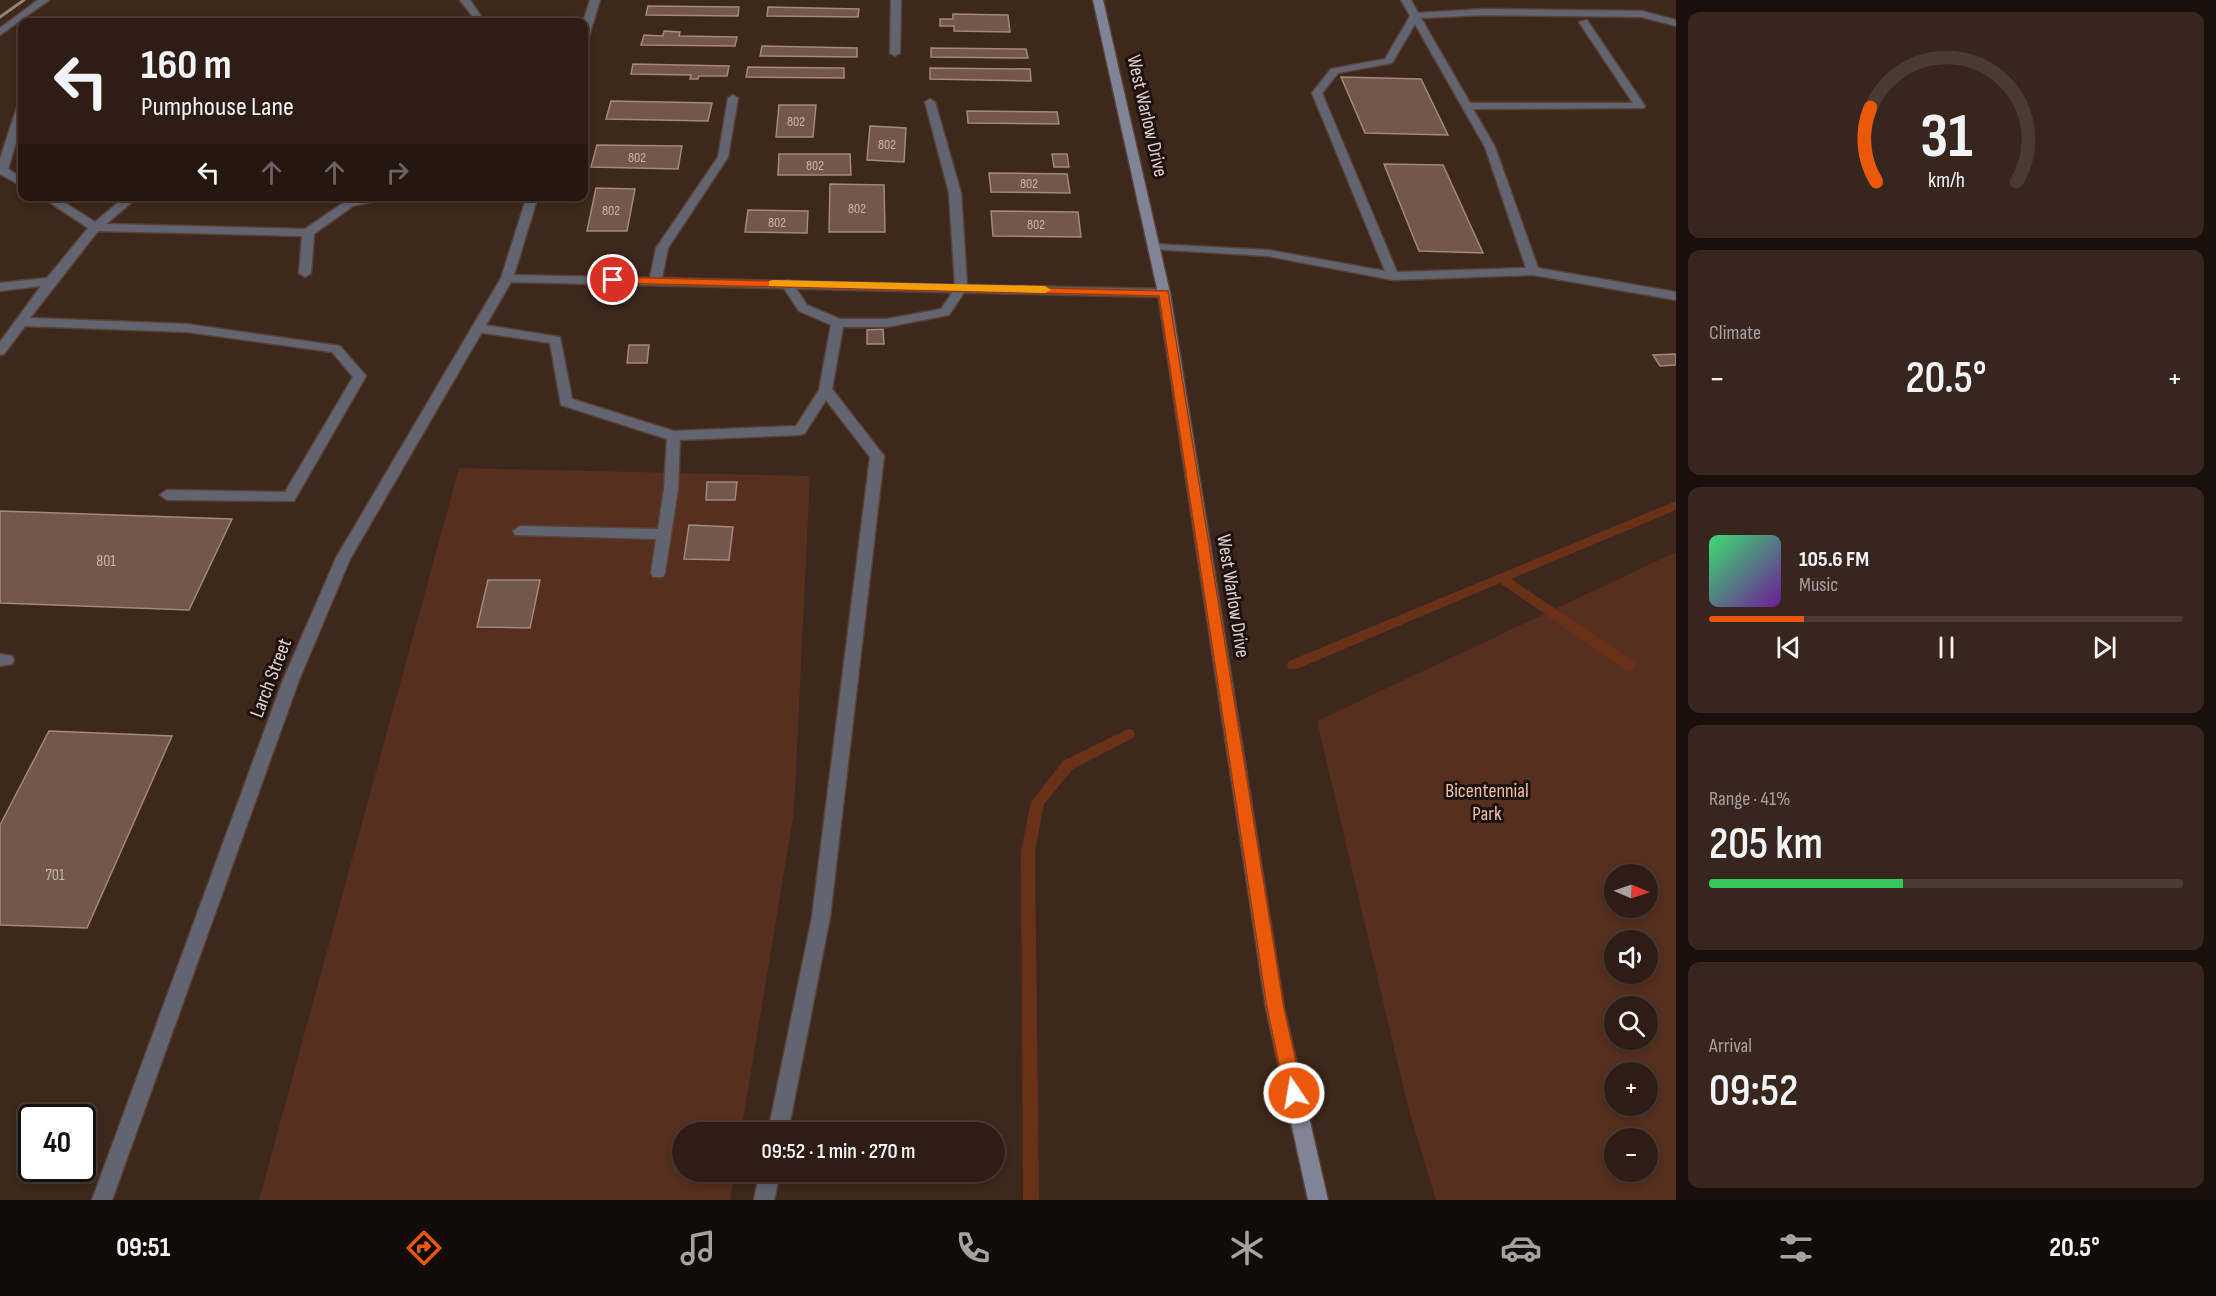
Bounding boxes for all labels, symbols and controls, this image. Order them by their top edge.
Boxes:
text: 160 m [141,40,232,91]
icon: left [42,42,120,120]
street label: West Warlow Drive [1121,53,1173,179]
text: Pumphouse Lane [141,91,294,123]
text: 31 [1920,100,1972,175]
house number: 802 [787,113,805,130]
house number: 802 [878,136,896,153]
house number: 802 [628,149,646,166]
icon: left [192,156,225,189]
icon: ahead [255,156,288,189]
icon: ahead [318,156,351,189]
icon: right [381,156,414,189]
house number: 802 [806,157,824,174]
text: km/h [1927,168,1965,193]
house number: 802 [1020,175,1038,192]
house number: 802 [848,200,866,217]
house number: 802 [602,202,620,219]
house number: 802 [768,214,786,231]
house number: 802 [1027,216,1045,233]
pin [587,254,638,305]
icon: arrive [596,263,629,296]
text: Climate [1709,321,1761,345]
text: 20.5° [1905,351,1987,406]
text: − [1709,359,1725,399]
text: + [2167,359,2183,399]
street label: West Warlow Drive [1211,533,1255,659]
text: 105.6 FM [1799,546,1869,573]
house number: 801 [96,552,116,571]
text: Music [1799,573,1838,597]
icon: previous [1772,631,1805,664]
icon: pause [1930,631,1963,664]
icon: next [2088,631,2121,664]
street label: Larch Street [245,635,297,721]
park label: Bicentennial Park [1445,779,1529,826]
text: Range · 41% [1709,787,1790,811]
text: 205 km [1709,817,1823,872]
north arrow [1604,864,1658,918]
map controls [1604,864,1658,1182]
house number: 701 [45,866,65,885]
button: sound [1604,930,1658,984]
button: search [1604,996,1658,1050]
text: Arrival [1709,1034,1752,1058]
position arrow [1262,1061,1326,1125]
button: + [1604,1062,1658,1116]
text: 09:52 [1709,1064,1798,1119]
speed limit sign: 40 [18,1104,96,1182]
button: − [1604,1128,1658,1182]
text: 09:52 · 1 min · 270 m [762,1138,915,1165]
icon: directions [403,1227,445,1269]
icon: music [677,1227,719,1269]
icon: phone [952,1227,994,1269]
icon: climate [1226,1227,1268,1269]
icon: car [1500,1227,1542,1269]
icon: filters [1775,1227,1817,1269]
text: 09:51 [116,1232,170,1264]
text: 20.5° [2049,1232,2100,1264]

